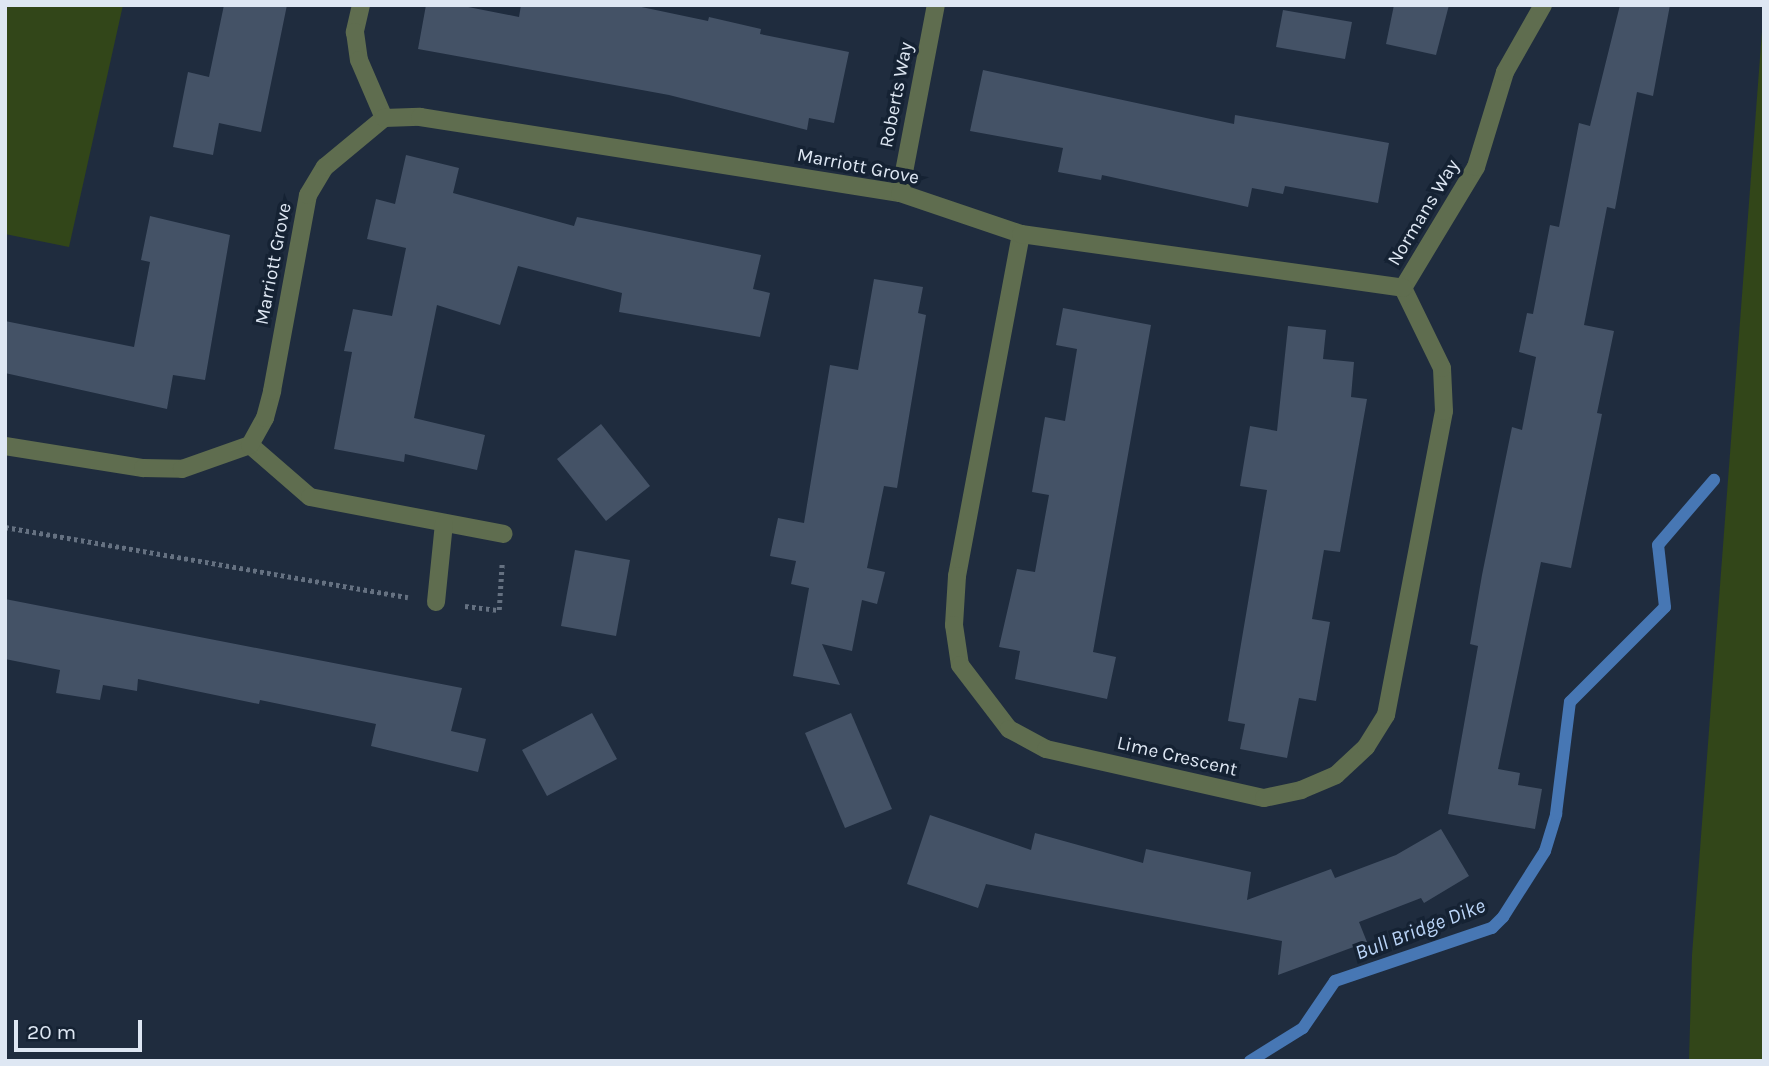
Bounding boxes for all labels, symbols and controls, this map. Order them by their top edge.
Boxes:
street label: Roberts Way [876,40,918,150]
street label: Marriott Grove [795,144,921,190]
street label: Normans Way [1383,156,1465,270]
street label: Marriott Grove [251,201,297,327]
street label: Lime Crescent [1115,732,1239,782]
water label: Bull Bridge Dike [1351,893,1489,965]
scale bar [18,1006,145,1050]
text: 20 m [27,1020,76,1044]

